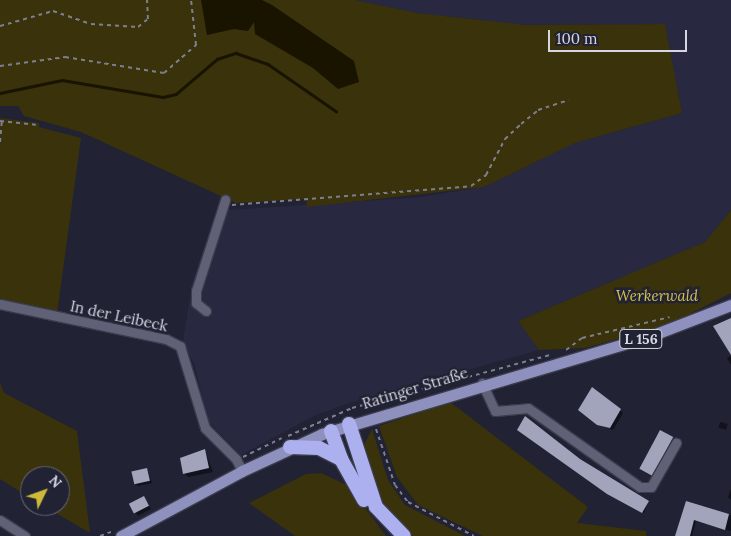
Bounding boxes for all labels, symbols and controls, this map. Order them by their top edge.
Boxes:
scale bar [551,20,690,52]
text: 100 m [556,29,597,48]
park label: Werkerwald [616,287,698,305]
street label: In der Leibeck [69,297,169,335]
road number: L 156 [618,328,664,350]
street label: Ratinger Straße [360,363,470,413]
north arrow [20,466,70,516]
text: N [45,472,66,492]

